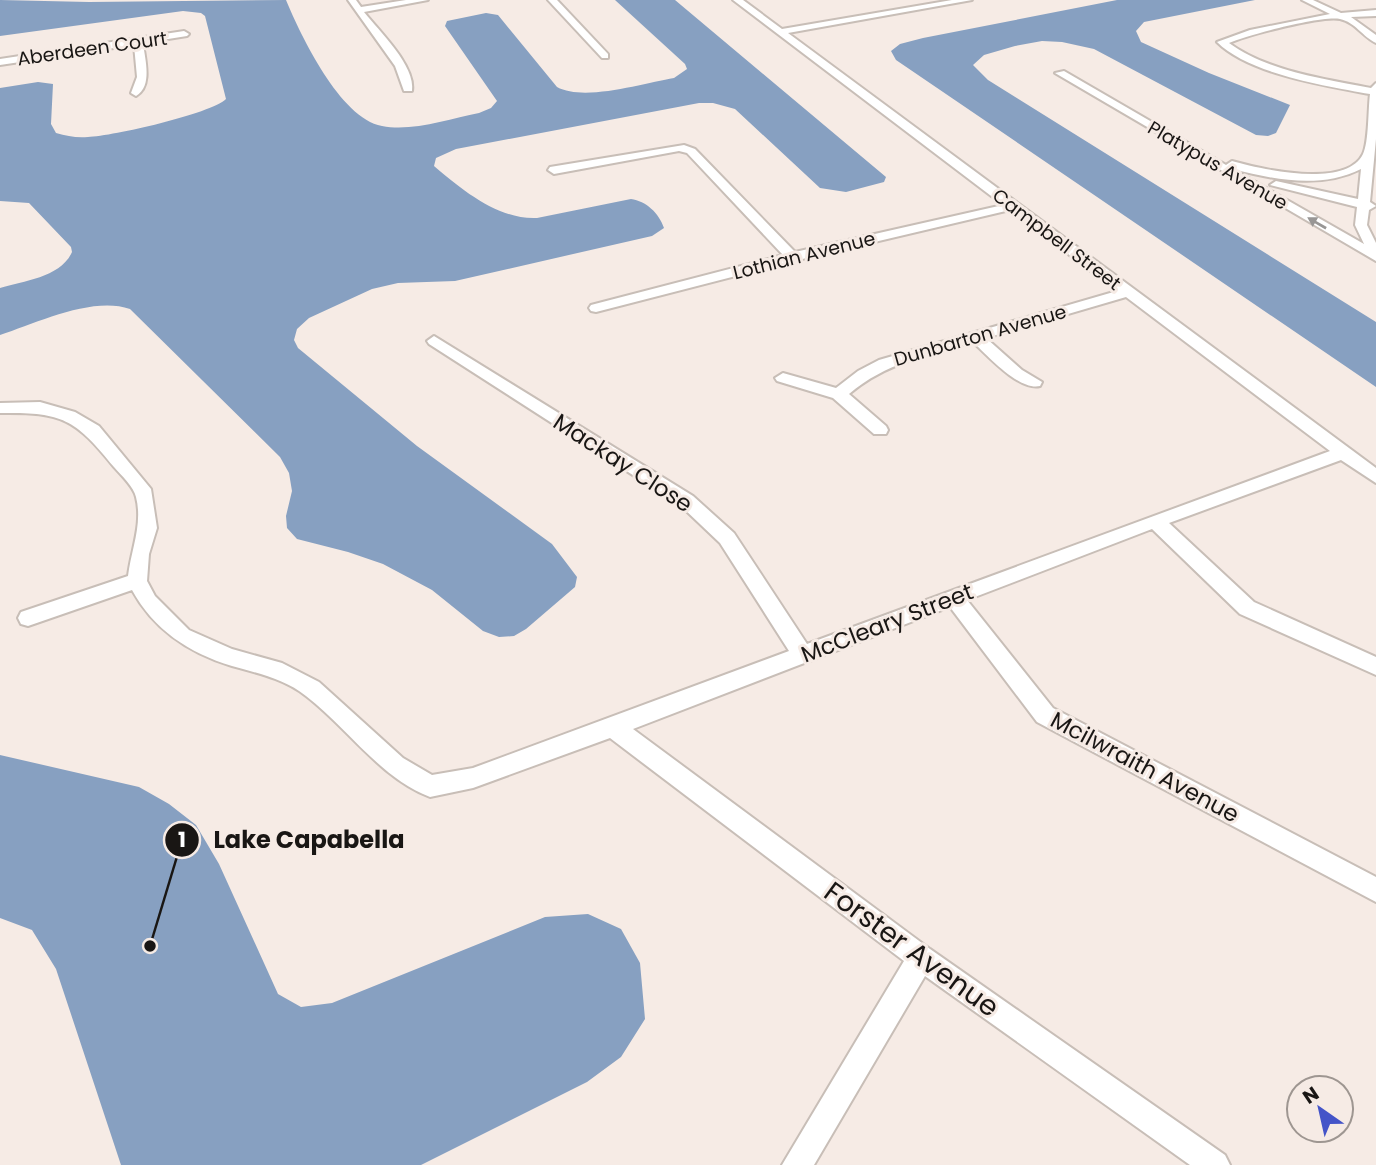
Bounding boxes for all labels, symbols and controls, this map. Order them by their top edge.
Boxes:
street label: Aberdeen Court [15,25,169,72]
street label: Platypus Avenue [1143,114,1293,216]
street label: Campbell Street [987,182,1127,297]
one-way arrow [1307,217,1327,229]
street label: Lothian Avenue [730,225,878,286]
street label: Dunbarton Avenue [891,298,1070,373]
street label: Mackay Close [547,406,699,520]
street label: McCleary Street [796,575,978,671]
street label: Mcilwraith Avenue [1045,704,1245,830]
callout: Lake Capabella [164,817,418,862]
text: Lake Capabella [213,823,405,856]
text: 1 [178,825,186,854]
street label: Forster Avenue [816,873,1007,1026]
north arrow [1285,1074,1355,1144]
text: N [1297,1080,1324,1111]

